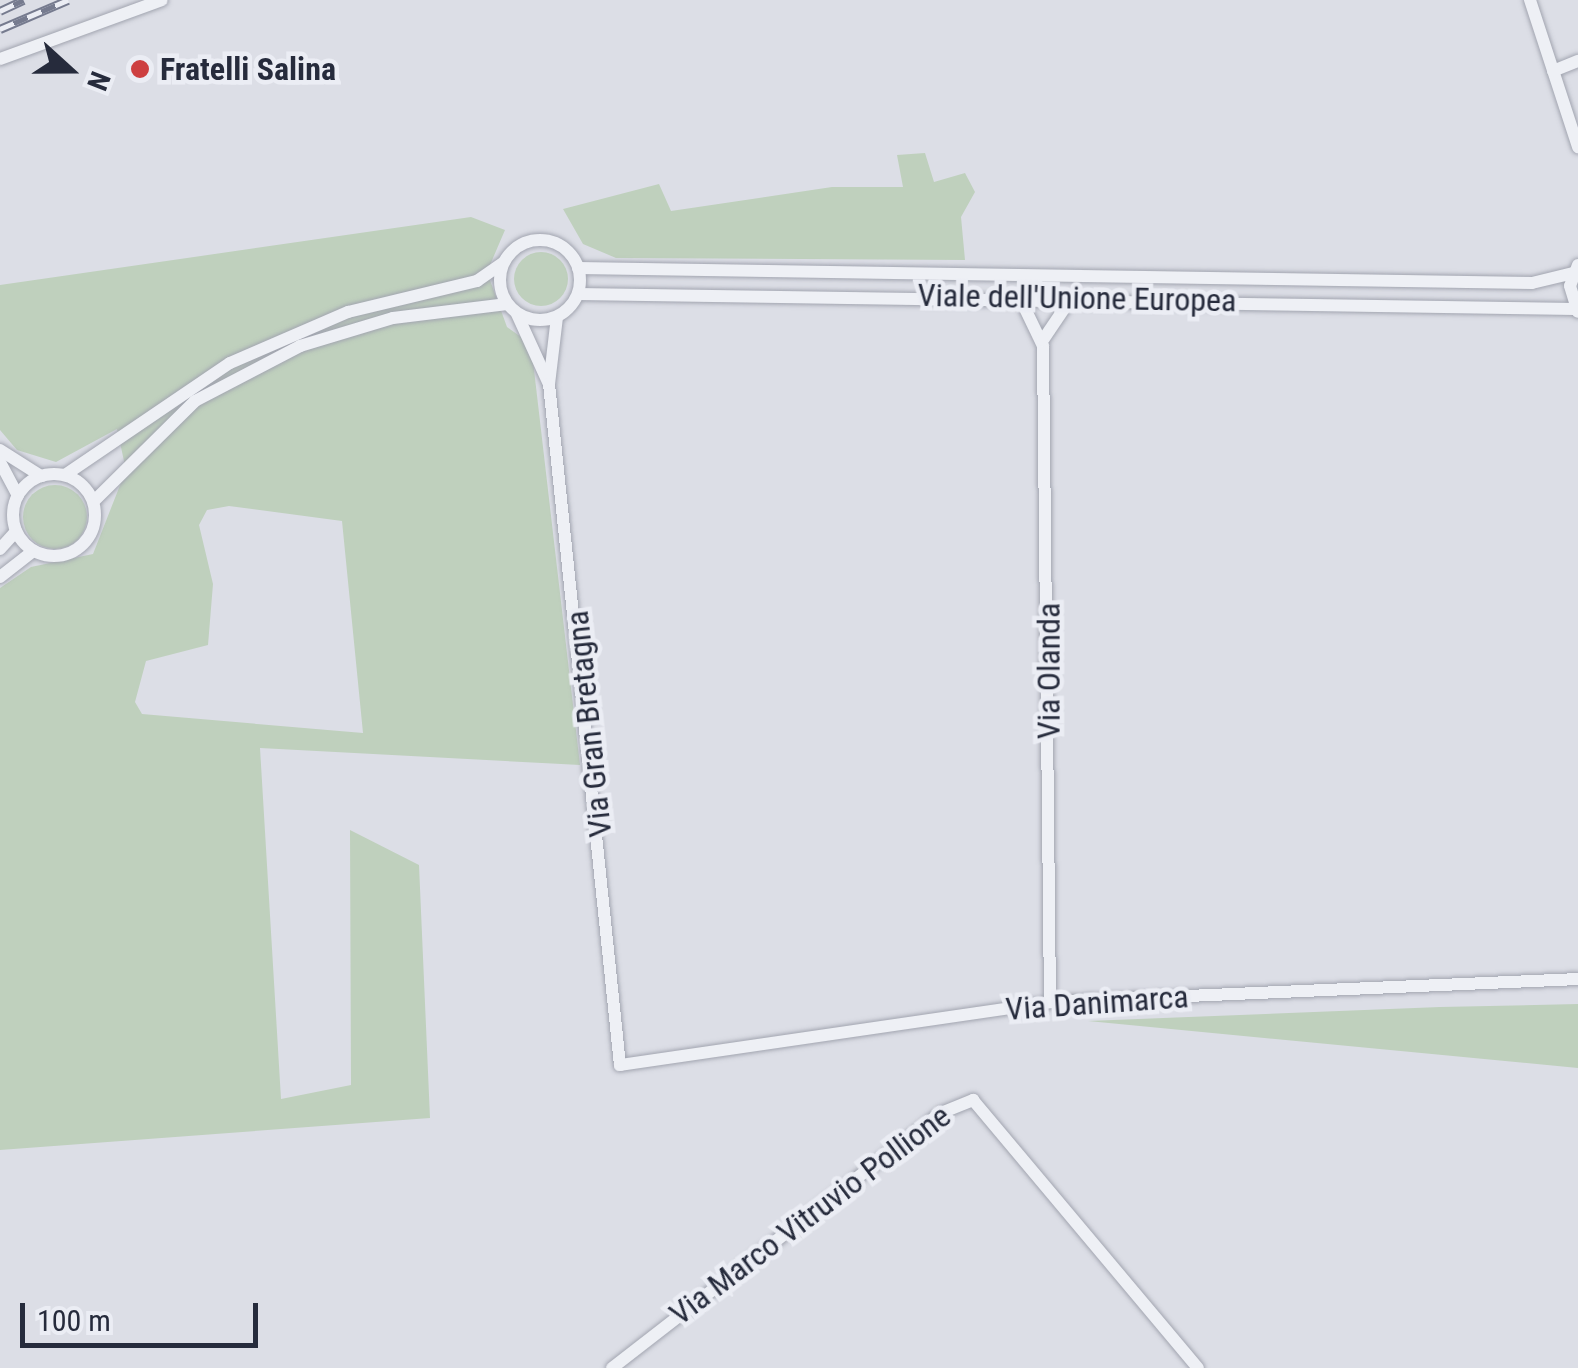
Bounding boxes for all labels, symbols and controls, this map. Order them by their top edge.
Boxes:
north arrow [20,20,120,120]
place label: Fratelli Salina [160,50,336,88]
marker: Fratelli Salina [129,58,151,80]
text: N [80,67,117,95]
street label: Viale dell'Unione Europea [917,276,1237,320]
street label: Via Olanda [1030,603,1068,739]
street label: Via Gran Bretagna [558,609,620,839]
street label: Via Danimarca [1004,977,1190,1029]
street label: Via Marco Vitruvio Pollione [662,1097,958,1333]
scale bar [25,1283,262,1345]
text: 100 m [37,1303,111,1338]

